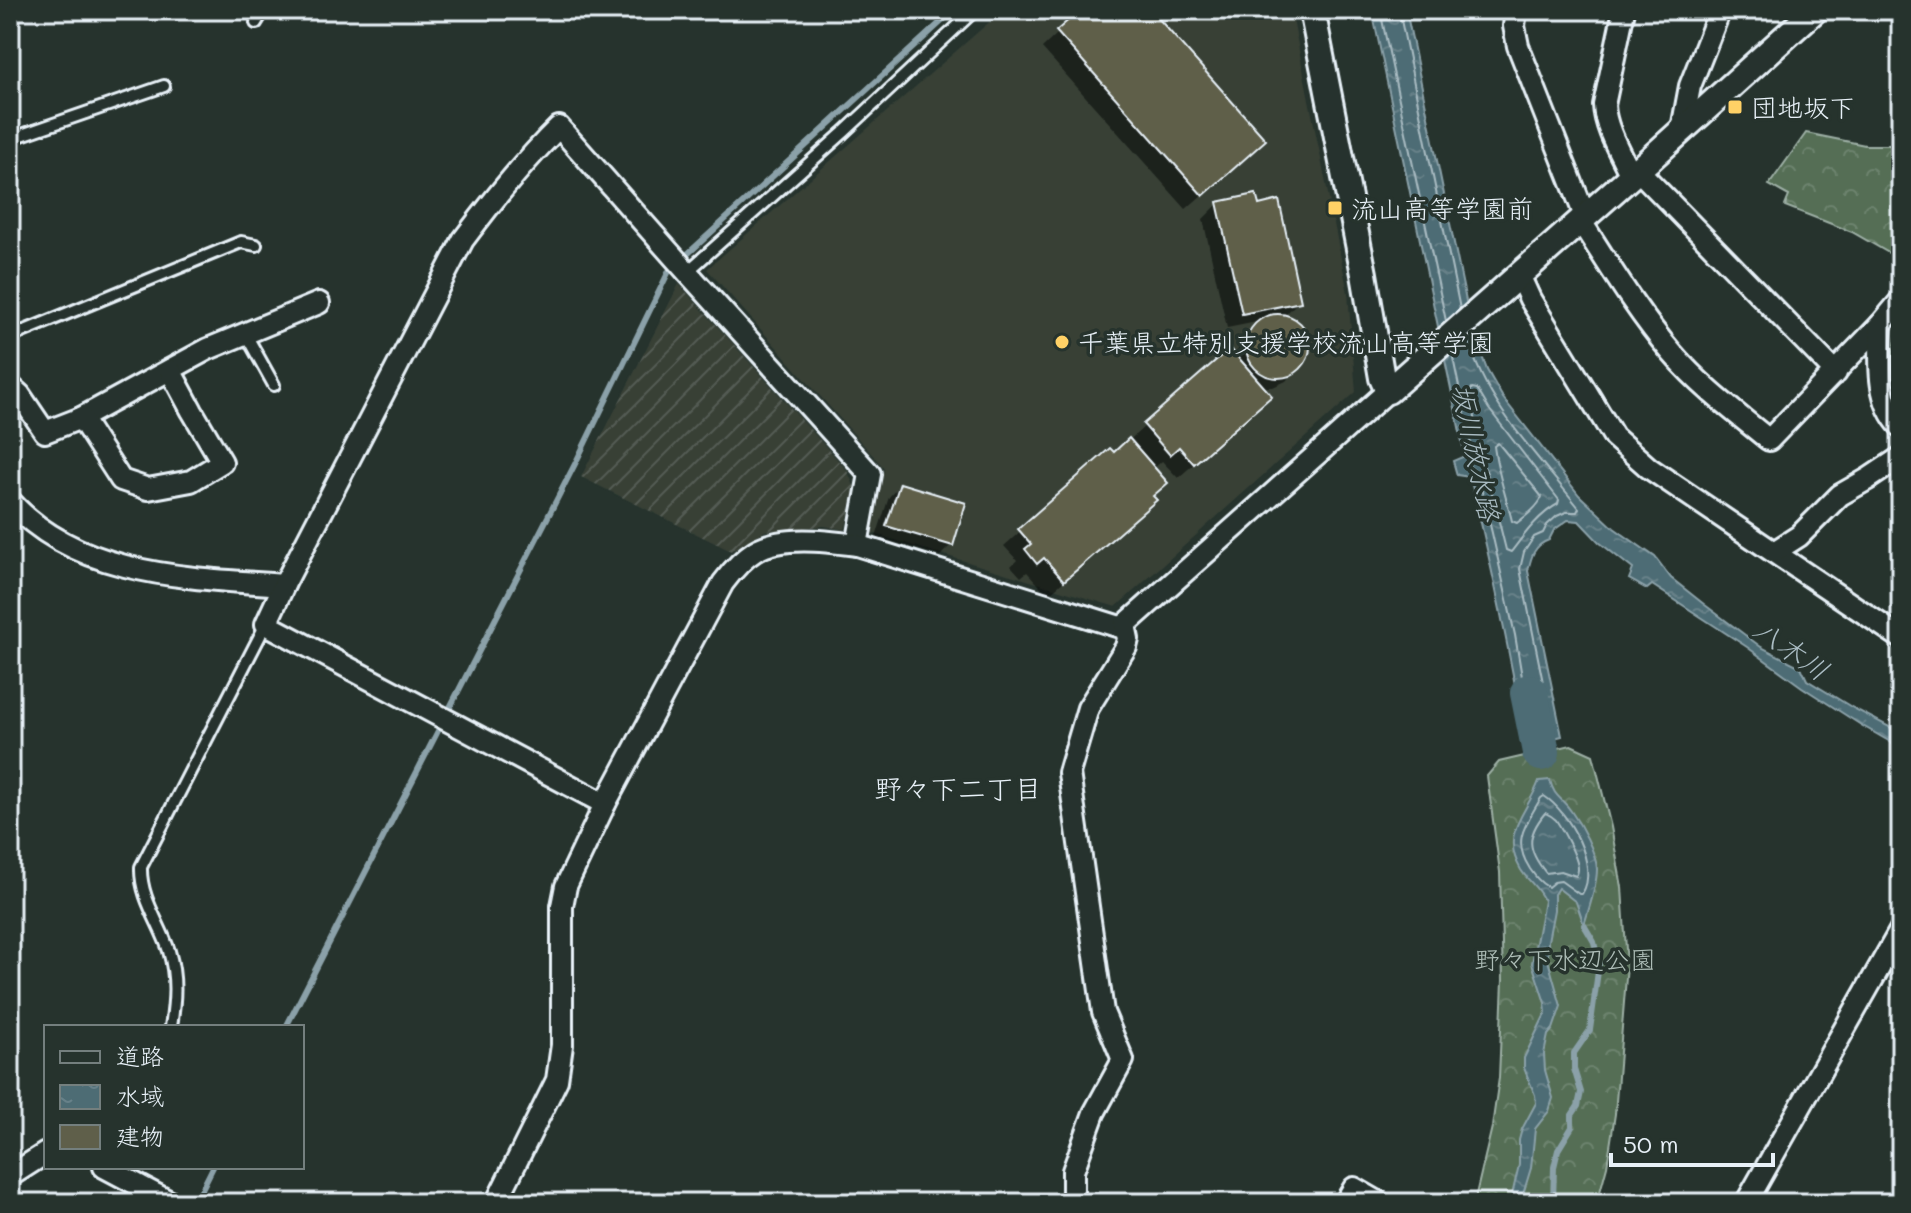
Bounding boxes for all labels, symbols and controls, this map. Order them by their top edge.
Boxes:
place label: 団地坂下 [1751,90,1855,124]
marker: 団地坂下 [1726,98,1744,116]
place label: 流山高等学園前 [1351,191,1533,225]
marker: 流山高等学園前 [1326,199,1344,217]
place label: 千葉県立特別支援学校流山高等学園 [1078,325,1494,359]
marker: 千葉県立特別支援学校流山高等学園 [1053,333,1071,351]
water label: 坂川放水路 [1445,380,1510,526]
water label: 八木川 [1747,610,1837,688]
district label: 野々下二丁目 [874,770,1042,806]
park label: 野々下水辺公園 [1474,942,1656,976]
legend [44,1025,304,1169]
text: 道路 [116,1040,164,1071]
text: 水域 [116,1080,164,1111]
scale bar [1611,1117,1773,1167]
text: 建物 [116,1120,164,1151]
text: 50 m [1623,1128,1679,1159]

